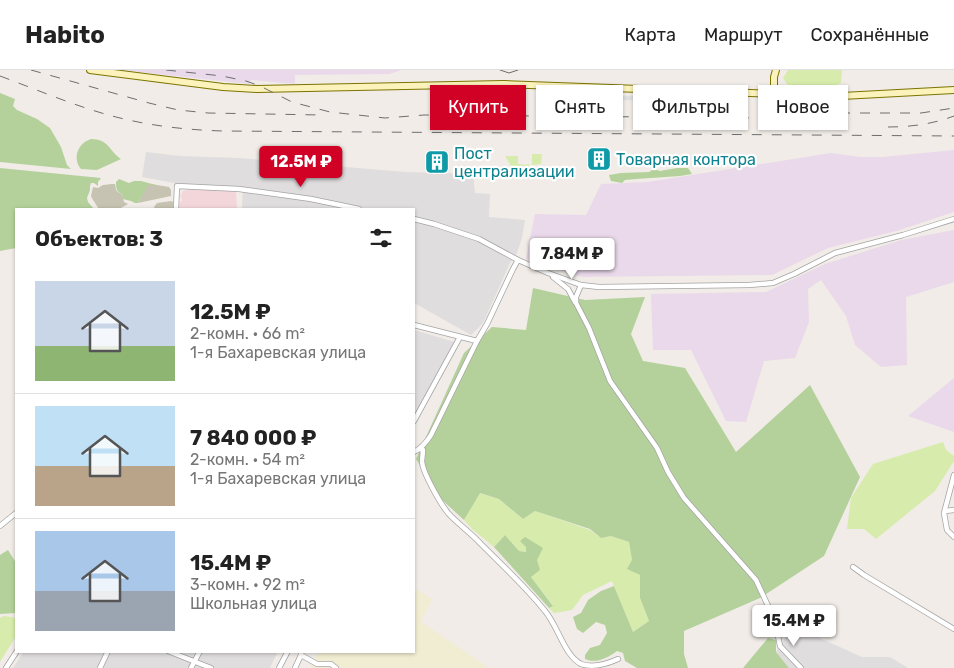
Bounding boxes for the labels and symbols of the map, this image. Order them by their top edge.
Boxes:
place label: Пост централизации [454,144,575,181]
pin: 12.5M ₽ [255,146,347,188]
building icon: Товарная контора [586,146,612,172]
building icon: Пост централизации [424,149,450,175]
place label: Товарная контора [616,150,756,169]
pin: 7.84M ₽ [526,238,618,280]
pin: 15.4M ₽ [748,604,840,647]

